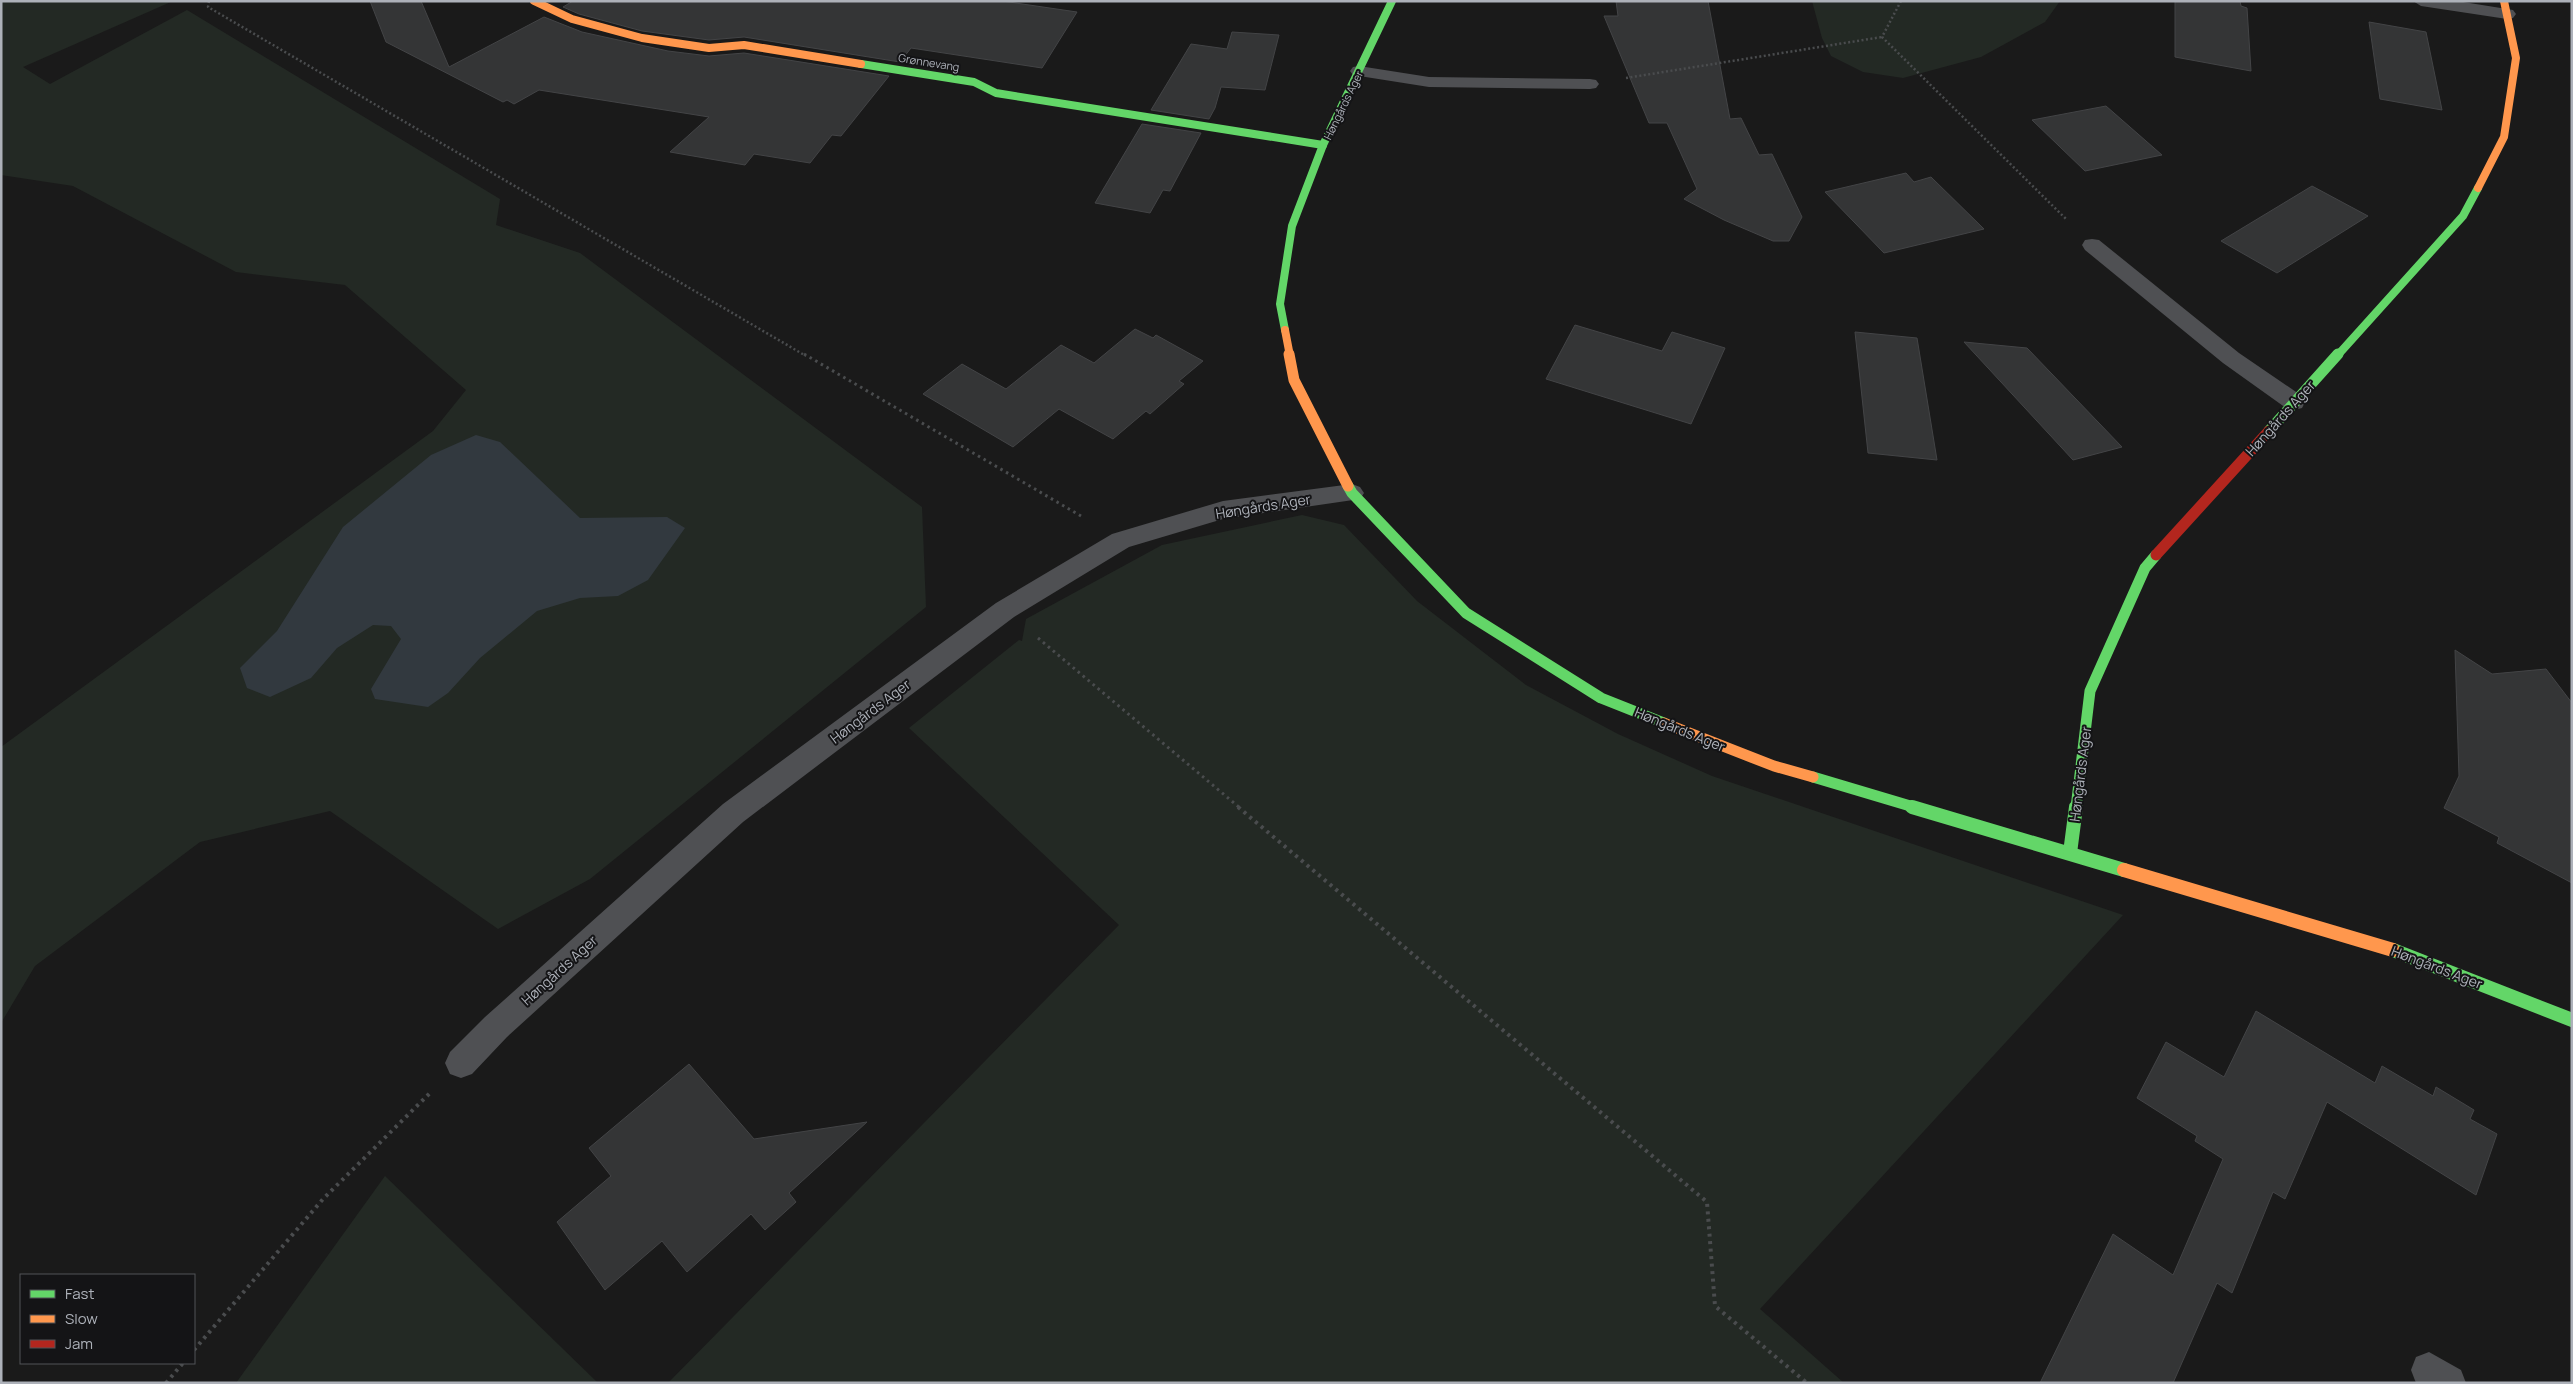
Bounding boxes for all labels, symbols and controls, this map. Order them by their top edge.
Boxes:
street label: Grønnevang [897,50,961,74]
street label: Høngårds Ager [1320,68,1366,142]
street label: Høngårds Ager [2241,376,2319,460]
street label: Høngårds Ager [1214,489,1312,523]
street label: Høngårds Ager [826,675,914,747]
street label: Høngårds Ager [1632,702,1728,756]
street label: Høngårds Ager [2065,725,2095,823]
street label: Høngårds Ager [517,931,601,1009]
street label: Høngårds Ager [2389,941,2485,993]
legend [20,1274,195,1364]
text: Fast [65,1283,94,1304]
text: Slow [65,1308,98,1329]
text: Jam [65,1333,93,1354]

